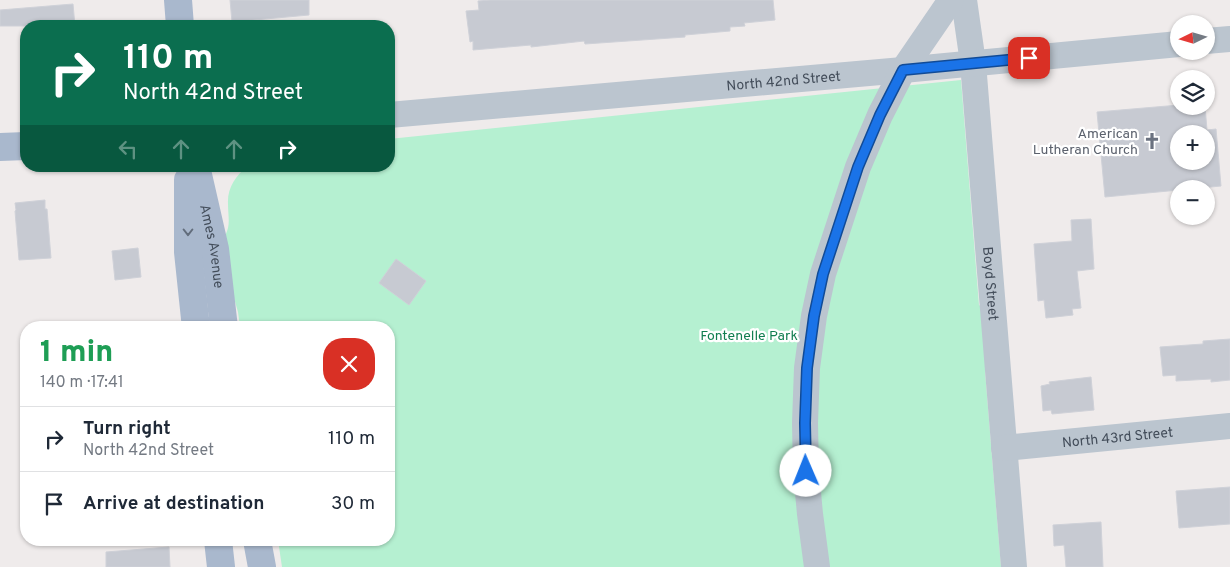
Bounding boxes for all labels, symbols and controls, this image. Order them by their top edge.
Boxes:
north arrow [1170,15,1215,60]
map controls [1170,15,1215,225]
text: 110 m [123,37,213,81]
pin [1008,37,1050,79]
icon: right [40,40,105,105]
icon: arrive [1015,44,1043,72]
street label: North 42nd Street [726,68,841,95]
button: layers [1170,70,1215,115]
text: North 42nd Street [123,80,303,107]
button: + [1170,125,1215,170]
place label: American Lutheran Church [1033,126,1138,159]
church icon: American Lutheran Church [1142,131,1162,151]
icon: left [114,135,142,163]
icon: ahead [167,135,195,163]
icon: ahead [220,135,248,163]
icon: right [273,135,301,163]
button: − [1170,180,1215,225]
street label: Ames Avenue [195,203,226,289]
one-way arrow [183,229,193,237]
street label: Boyd Street [978,246,1001,321]
park label: Fontenelle Park [700,328,798,345]
text: 1 min [40,335,113,372]
button: close [323,338,375,390]
text: 140 m · 17:41 [40,373,124,393]
text: Turn right [83,417,171,441]
icon: right [40,425,68,453]
street label: North 43rd Street [1061,425,1174,452]
text: 110 m [328,427,375,451]
text: North 42nd Street [83,441,214,461]
position arrow [779,444,831,496]
icon: arrive [40,490,68,518]
text: Arrive at destination [83,492,264,516]
text: 30 m [331,492,375,516]

